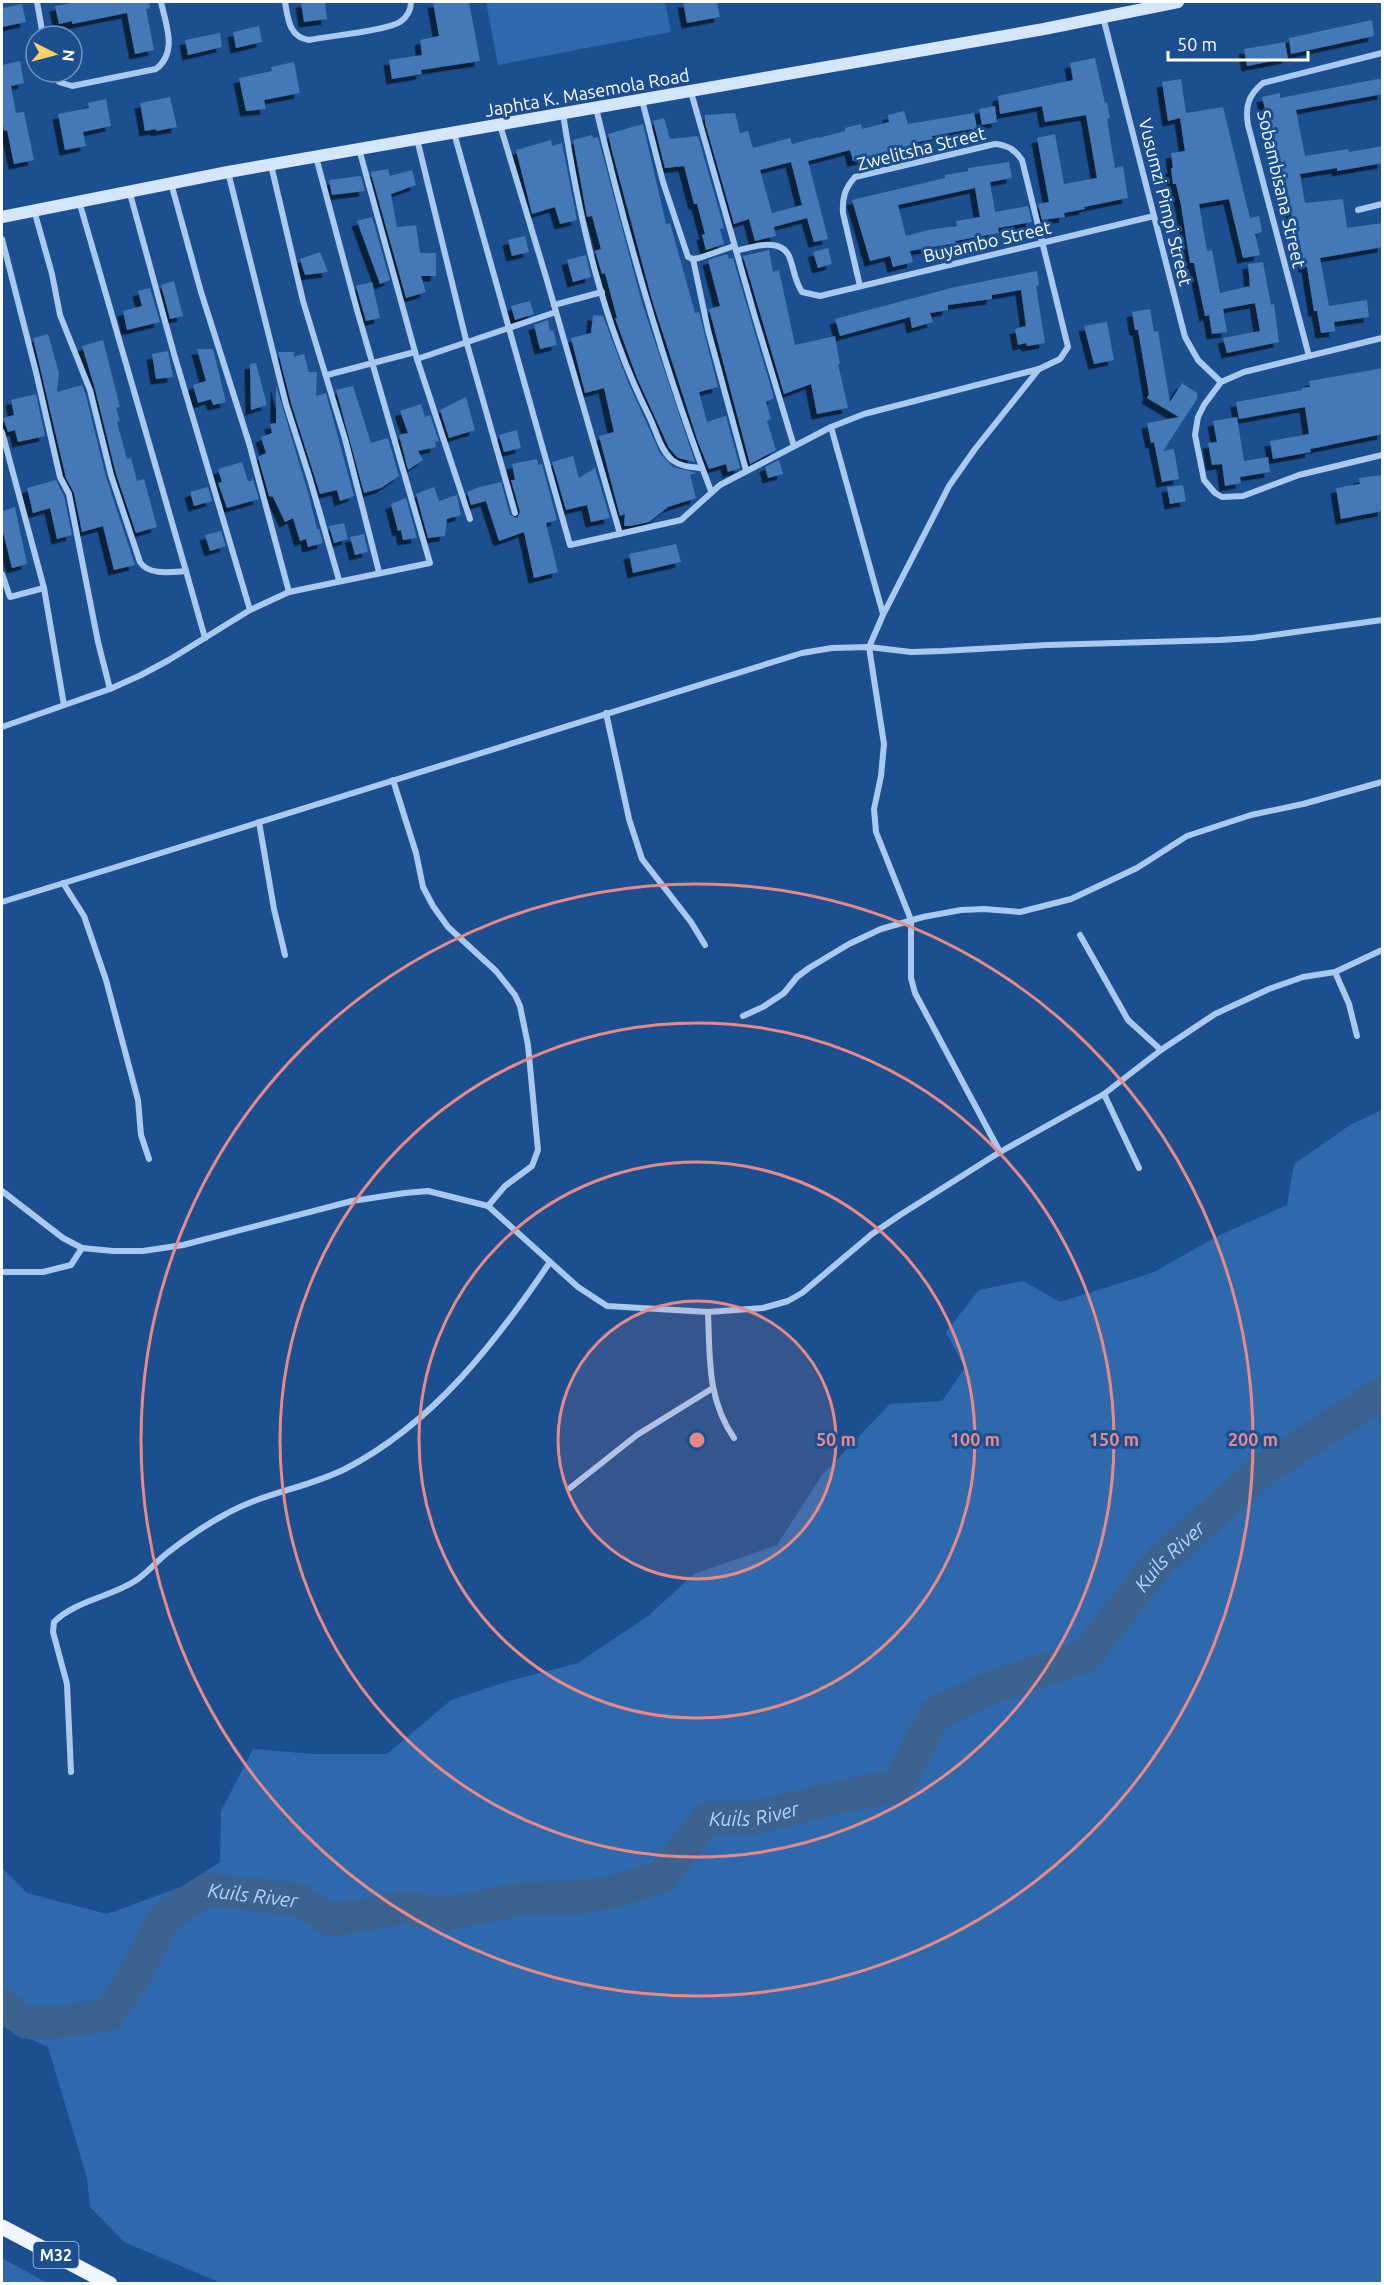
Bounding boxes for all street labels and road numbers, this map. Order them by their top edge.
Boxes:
street label: Japhta K. Masemola Road [483,64,691,120]
street label: Sobambisana Street [1254,108,1310,270]
street label: Vusumzi Pimpi Street [1136,116,1196,288]
street label: Zwelitsha Street [855,122,987,174]
street label: Buyambo Street [921,217,1053,265]
road number: M32 [34,2242,78,2268]

